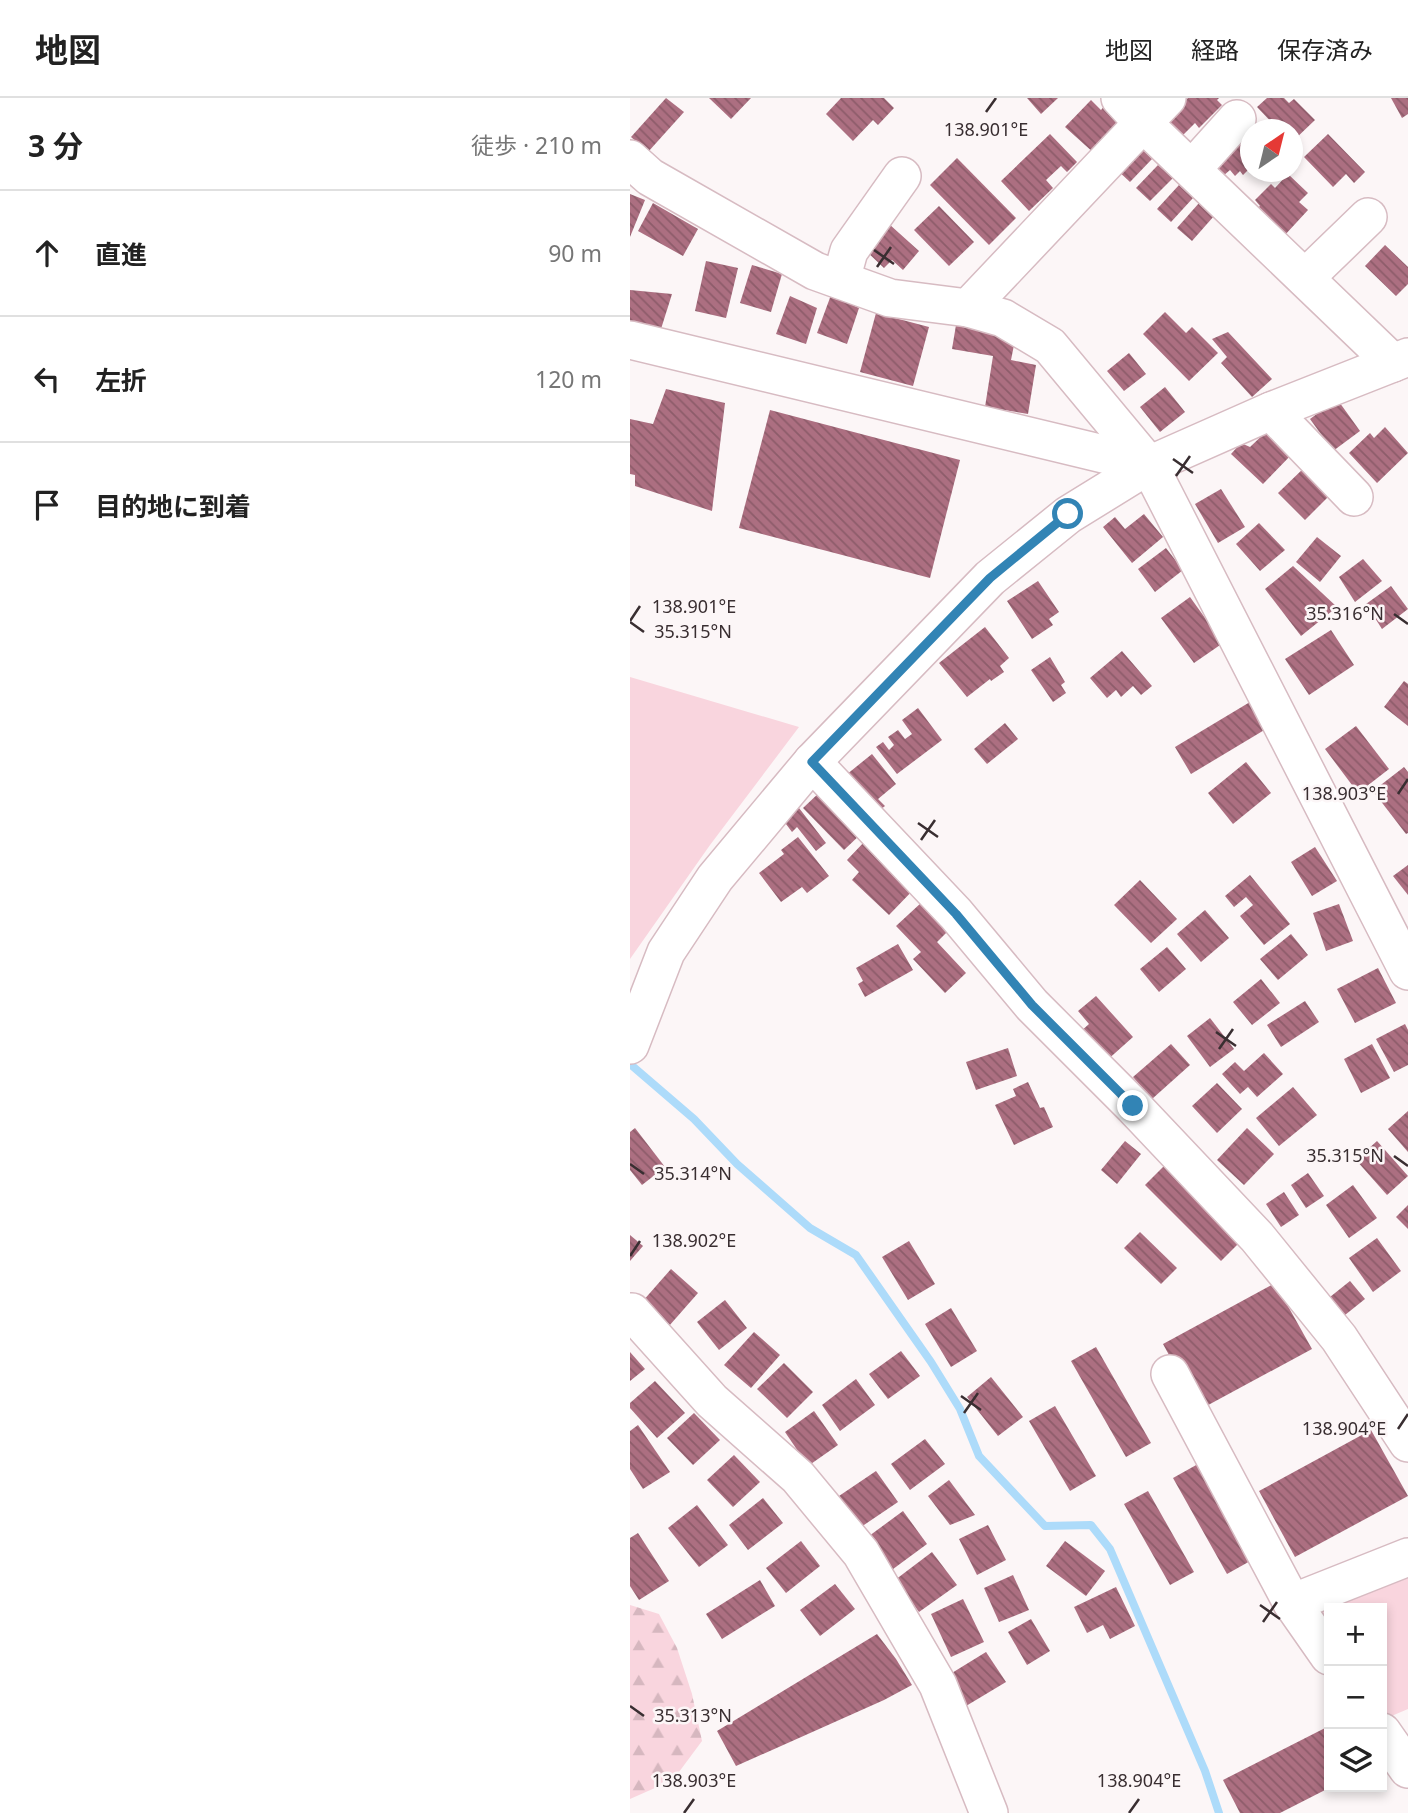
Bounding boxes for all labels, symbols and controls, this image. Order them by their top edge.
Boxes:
text: 地図 [35,27,101,72]
text: 地図 [1105,33,1153,66]
text: 経路 [1191,33,1239,66]
text: 保存済み [1277,33,1373,66]
text: 138.901°E [944,117,1028,141]
north arrow [1240,119,1303,182]
text: 3 分 [28,125,83,166]
text: 徒歩 · 210 m [471,129,602,161]
icon: ahead [28,234,66,272]
text: 直進 [95,236,147,272]
text: 90 m [548,237,602,269]
icon: left [28,360,66,398]
text: 左折 [95,362,147,398]
text: 120 m [535,363,602,395]
icon: arrive [28,486,66,524]
text: 目的地に到着 [95,488,251,524]
route start [1052,498,1083,529]
text: 138.901°E [652,594,736,618]
text: 35.316°N [1306,601,1384,625]
text: 35.315°N [654,619,732,643]
text: 138.903°E [1302,781,1386,805]
route end [1117,1090,1148,1121]
text: 35.315°N [1306,1143,1384,1167]
text: 35.314°N [654,1161,732,1185]
text: 138.902°E [652,1228,736,1252]
text: 138.904°E [1302,1416,1386,1440]
map controls [1324,1603,1387,1792]
button: + [1324,1603,1387,1666]
button: − [1324,1666,1387,1729]
text: 35.313°N [654,1703,732,1727]
button: layers [1324,1729,1387,1792]
text: 138.903°E [652,1768,736,1792]
text: 138.904°E [1097,1768,1181,1792]

